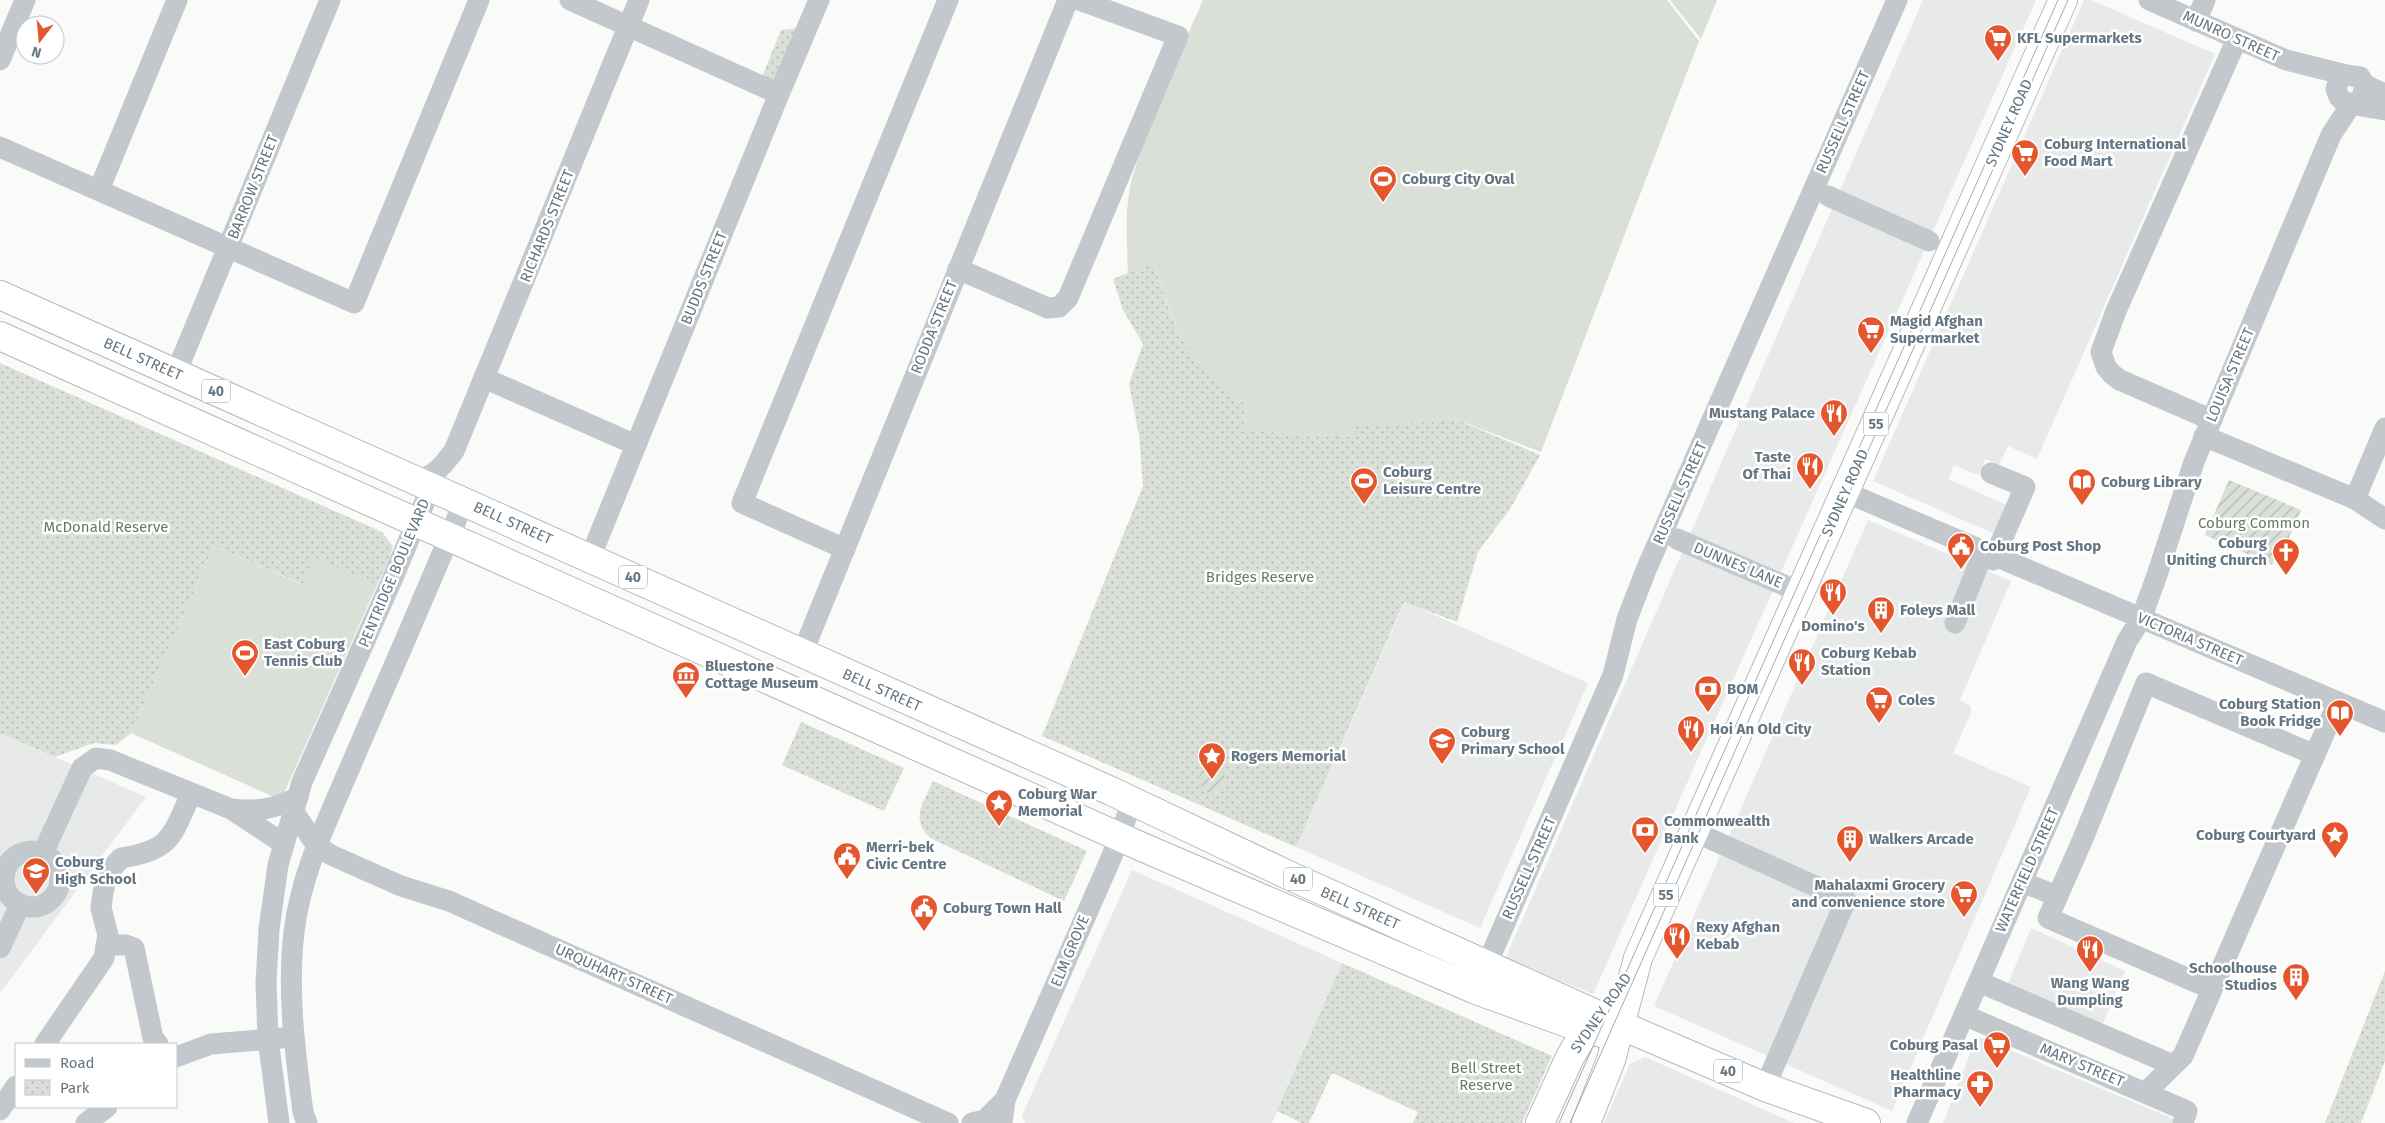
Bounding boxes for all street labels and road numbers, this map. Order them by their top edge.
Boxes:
street label: MUNRO STREET [2180,7,2282,65]
street label: RUSSELL STREET [1812,68,1874,176]
street label: SYDNEY ROAD [1982,77,2036,169]
street label: BARROW STREET [224,132,282,242]
street label: RICHARDS STREET [516,167,578,285]
street label: BUDDS STREET [677,229,731,327]
street label: RODDA STREET [907,277,961,377]
street label: LOUISA STREET [2202,325,2258,425]
street label: BELL STREET [101,334,185,385]
road number: 40 [202,380,230,402]
road number: 55 [1864,412,1888,436]
street label: RUSSELL STREET [1649,439,1711,547]
street label: SYDNEY ROAD [1818,447,1872,539]
street label: PENTRIDGE BOULEVARD [355,496,433,650]
street label: BELL STREET [471,498,555,549]
street label: DUNNES LANE [1691,538,1785,592]
road number: 40 [619,566,647,588]
street label: VICTORIA STREET [2134,609,2246,669]
street label: BELL STREET [840,665,924,716]
street label: WATERFIELD STREET [1991,805,2063,935]
street label: RUSSELL STREET [1498,814,1560,922]
road number: 40 [1284,868,1312,891]
street label: BELL STREET [1318,883,1402,934]
road number: 55 [1654,884,1678,906]
street label: ELM GROVE [1047,912,1093,990]
street label: URQUHART STREET [552,940,676,1008]
street label: SYDNEY ROAD [1567,969,1635,1057]
street label: MARY STREET [2037,1039,2127,1091]
road number: 40 [1714,1060,1742,1082]

